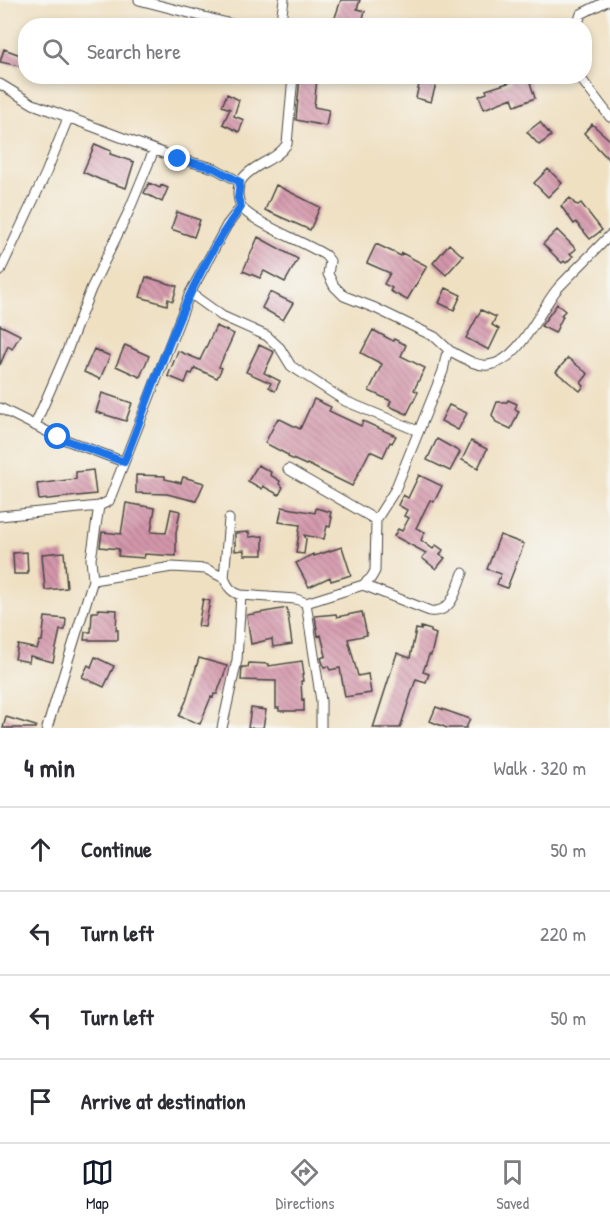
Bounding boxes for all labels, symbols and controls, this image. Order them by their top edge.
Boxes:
search box [18,18,592,84]
icon: search [39,35,72,68]
text: Search here [87,36,181,66]
route end [164,145,190,171]
route start [44,423,70,449]
text: 4 min [24,750,75,785]
text: Walk · 320 m [494,754,586,781]
icon: ahead [24,833,57,866]
text: Continue [81,834,152,864]
text: 50 m [550,836,586,863]
icon: left [24,917,57,950]
text: Turn left [81,918,154,948]
text: 220 m [540,920,586,947]
icon: left [24,1001,57,1034]
text: Turn left [81,1002,154,1032]
text: 50 m [550,1004,586,1031]
icon: arrive [24,1085,57,1118]
text: Arrive at destination [81,1086,246,1116]
tab: Map [81,1156,114,1214]
tab: Directions [276,1156,334,1214]
tab: Saved [496,1156,529,1214]

